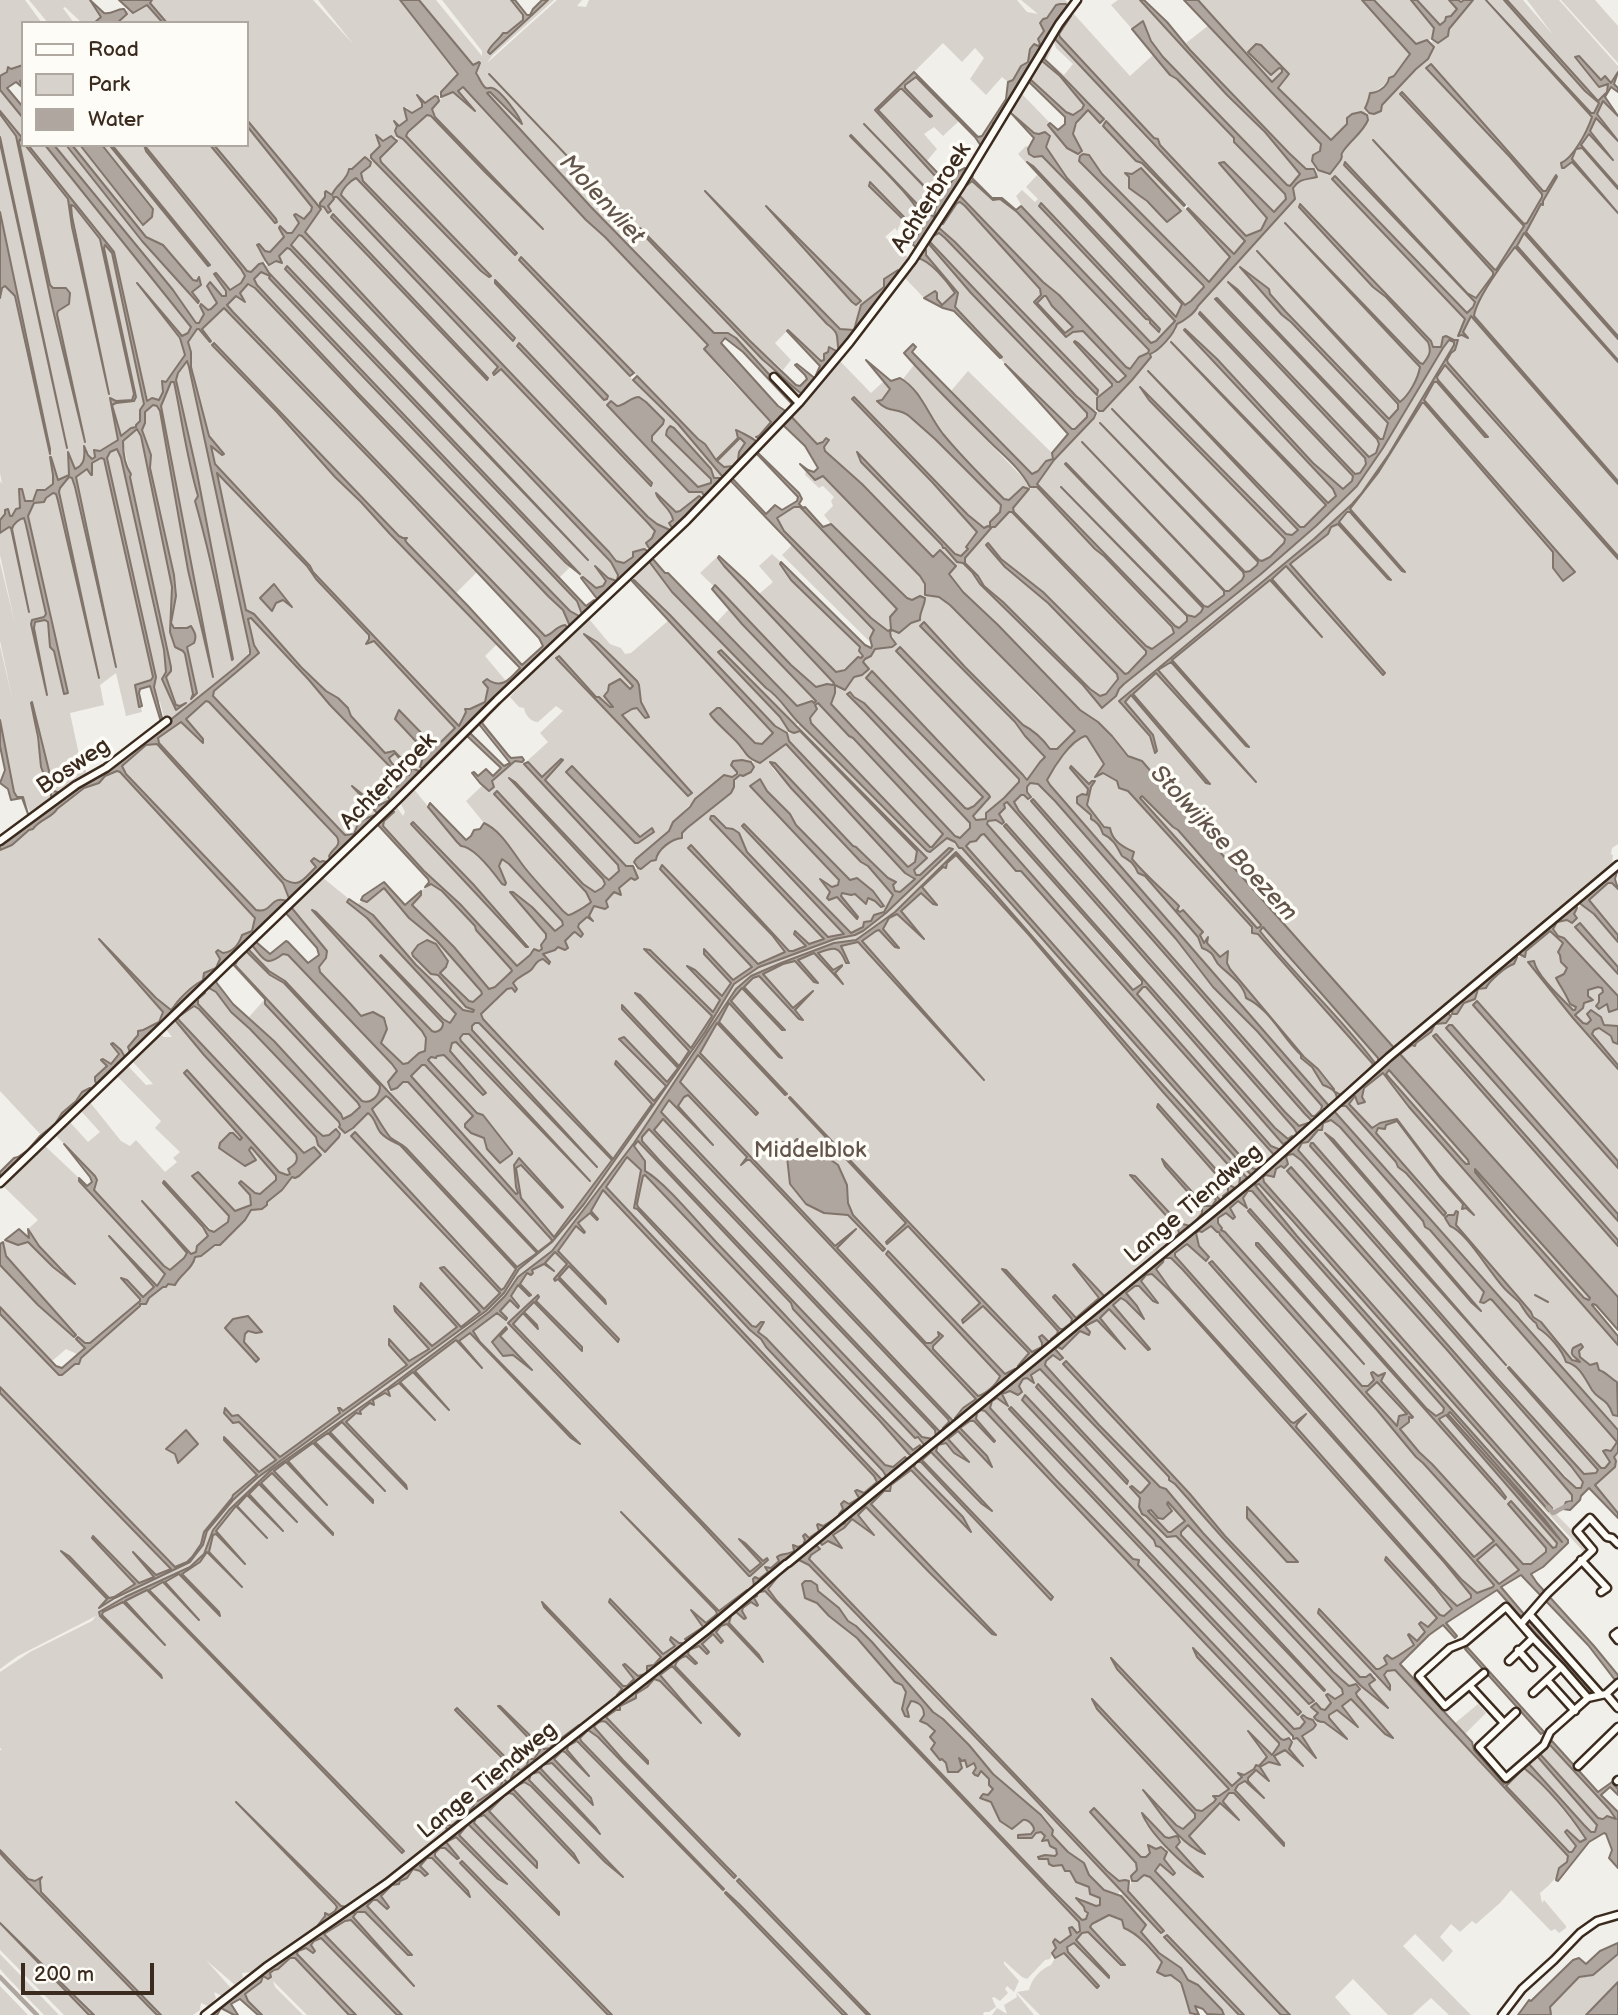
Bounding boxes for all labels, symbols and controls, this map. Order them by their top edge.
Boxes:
legend [21,21,248,147]
text: Road [88,37,139,62]
text: Park [88,72,130,97]
text: Water [88,107,144,132]
street label: Achterbroek [886,138,978,258]
water label: Molenvliet [552,149,650,251]
street label: Achterbroek [335,728,443,836]
street label: Bosweg [32,733,116,801]
water label: Stolwijkse Boezem [1143,760,1303,928]
park label: Middelblok [754,1137,866,1165]
street label: Lange Tiendweg [1120,1138,1268,1270]
street label: Lange Tiendweg [413,1716,563,1846]
scale bar [24,1948,158,1992]
text: 200 m [34,1962,94,1987]

